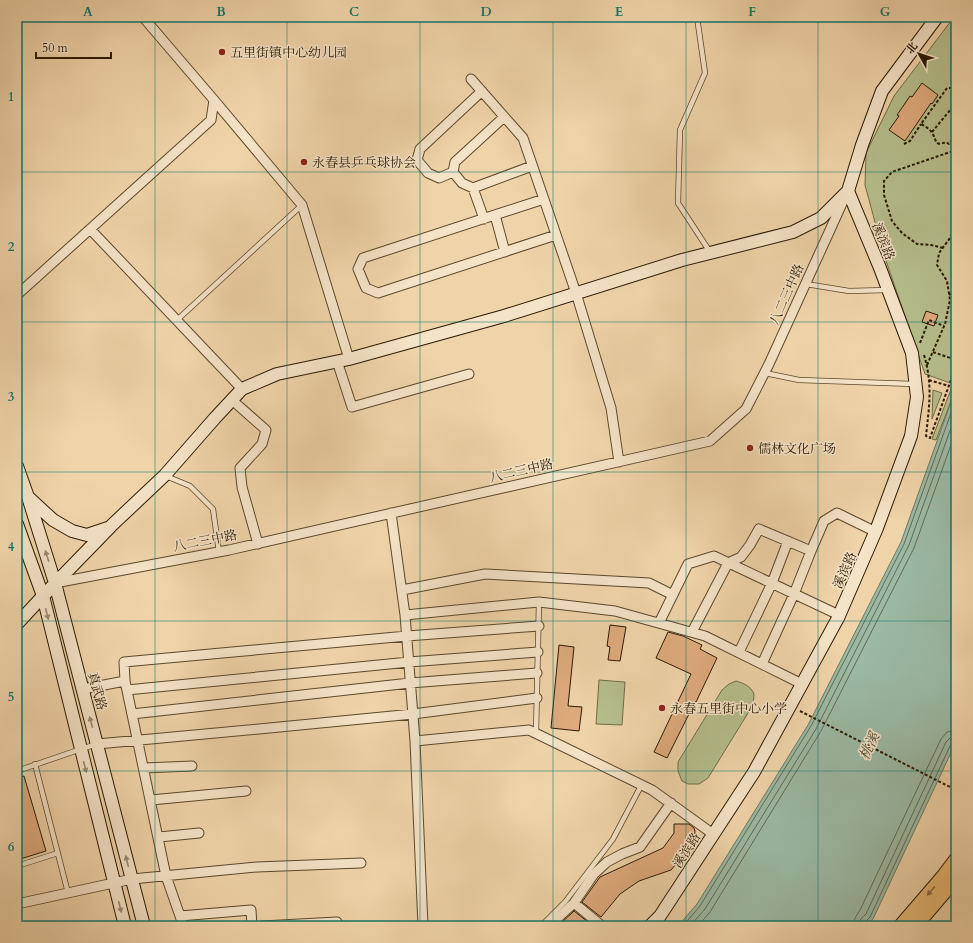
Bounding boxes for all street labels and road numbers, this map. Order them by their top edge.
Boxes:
street label: 溪滨路 [867,220,899,263]
street label: 八二三中路 [765,261,808,328]
street label: 八二三中路 [488,455,555,487]
street label: 八二三中路 [172,526,239,556]
street label: 溪滨路 [829,549,861,592]
street label: 真武路 [83,670,111,712]
street label: 溪滨路 [669,829,705,872]

